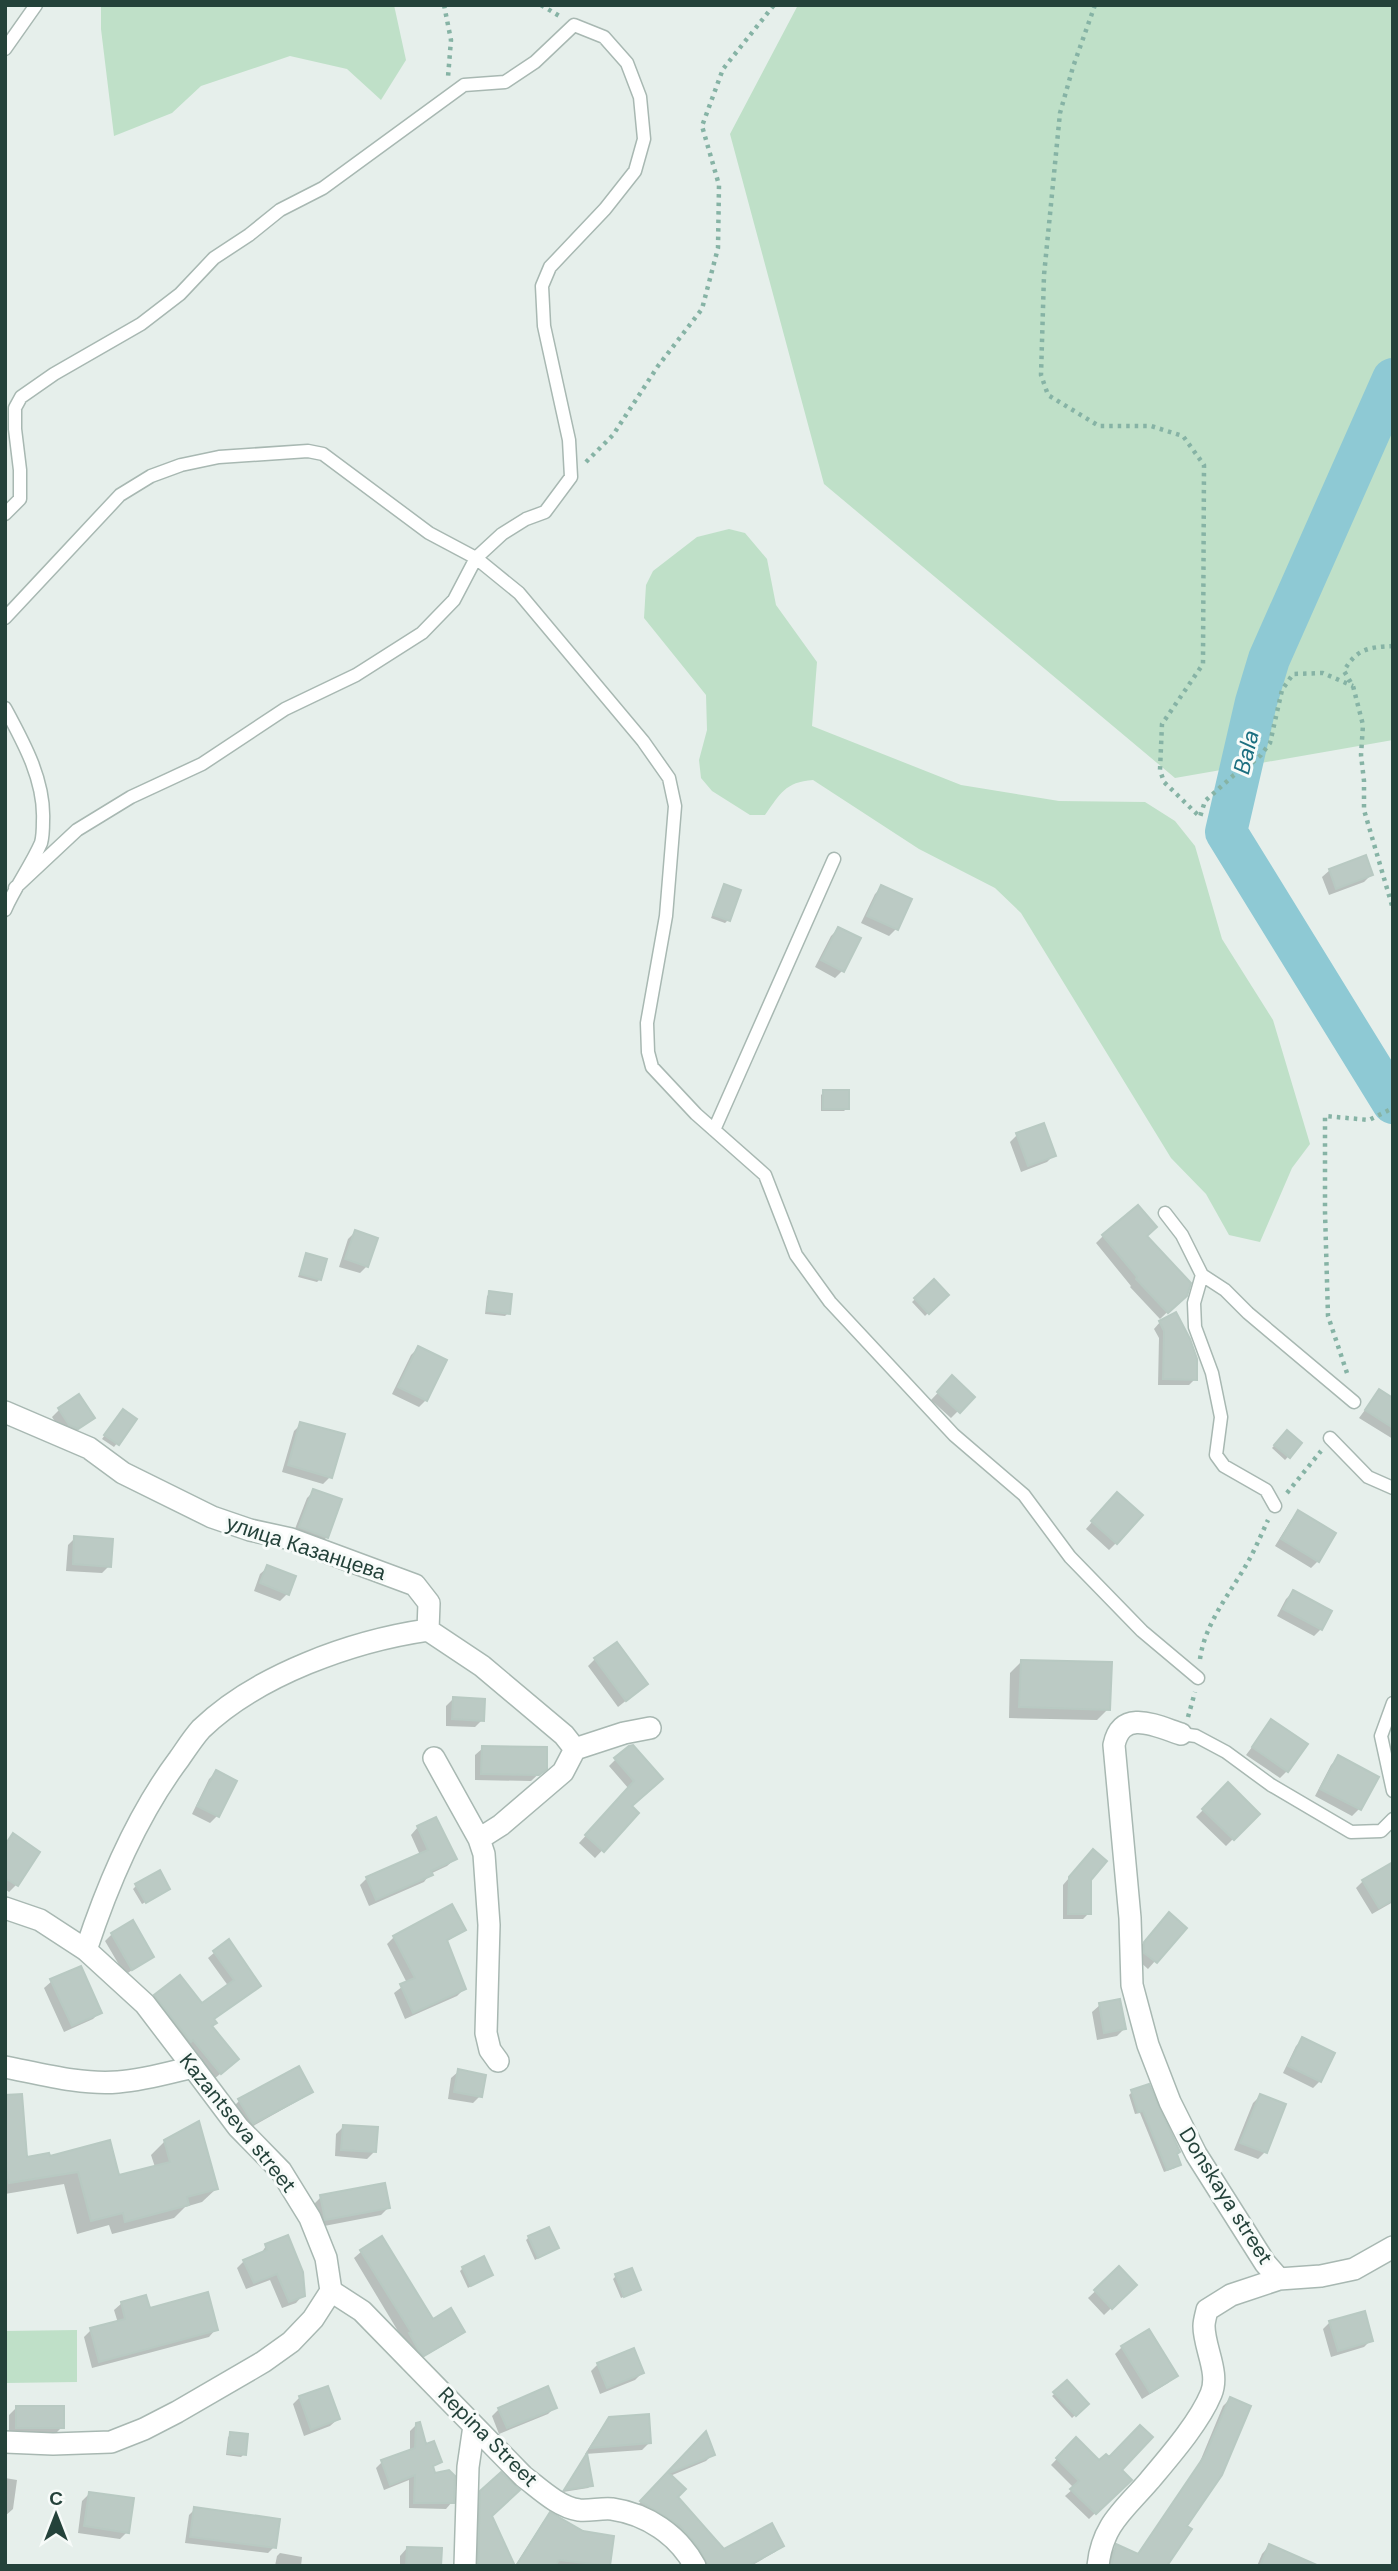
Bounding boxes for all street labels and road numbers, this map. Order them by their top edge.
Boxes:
street label: улица Казанцева [223,1509,390,1587]
street label: Kazantseva street [173,2048,303,2198]
street label: Donskaya street [1173,2122,1279,2270]
street label: Repina Street [432,2381,544,2493]

